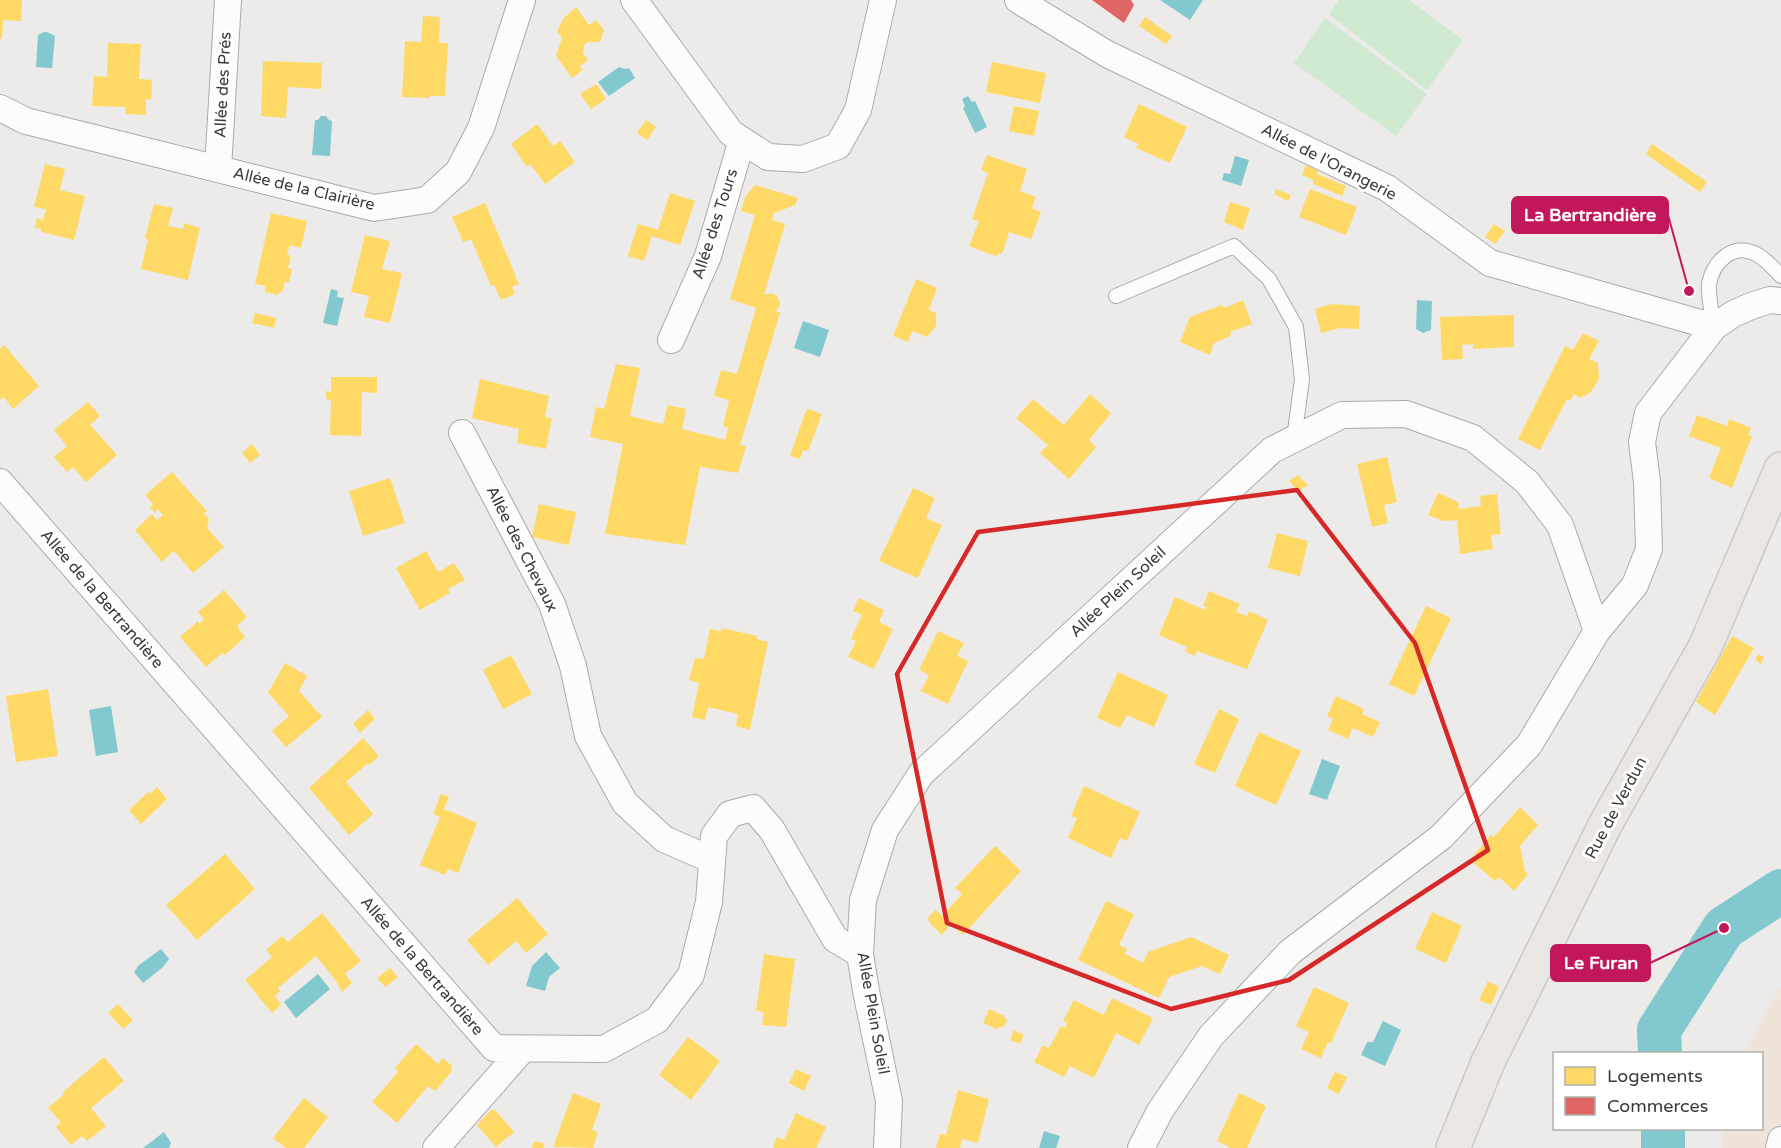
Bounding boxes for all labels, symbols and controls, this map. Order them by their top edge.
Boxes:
street label: Allée des Prés [210,31,236,139]
street label: Allée de l'Orangerie [1258,119,1400,205]
street label: Allée de la Clairière [231,163,377,215]
street label: Allée des Tours [688,166,742,282]
callout: La Bertrandière [1512,197,1668,233]
text: La Bertrandière [1524,204,1656,226]
street label: Allée des Chevaux [482,483,562,615]
street label: Allée de la Bertrandière [36,525,168,673]
street label: Allée Plein Soleil [1066,542,1170,642]
street label: Rue de Verdun [1581,754,1651,862]
street label: Allée de la Bertrandière [356,892,488,1040]
callout: Le Furan [1551,945,1650,981]
street label: Allée Plein Soleil [852,950,894,1076]
text: Le Furan [1564,952,1638,974]
legend [1553,1052,1763,1130]
text: Logements [1607,1065,1703,1087]
text: Commerces [1607,1095,1708,1117]

